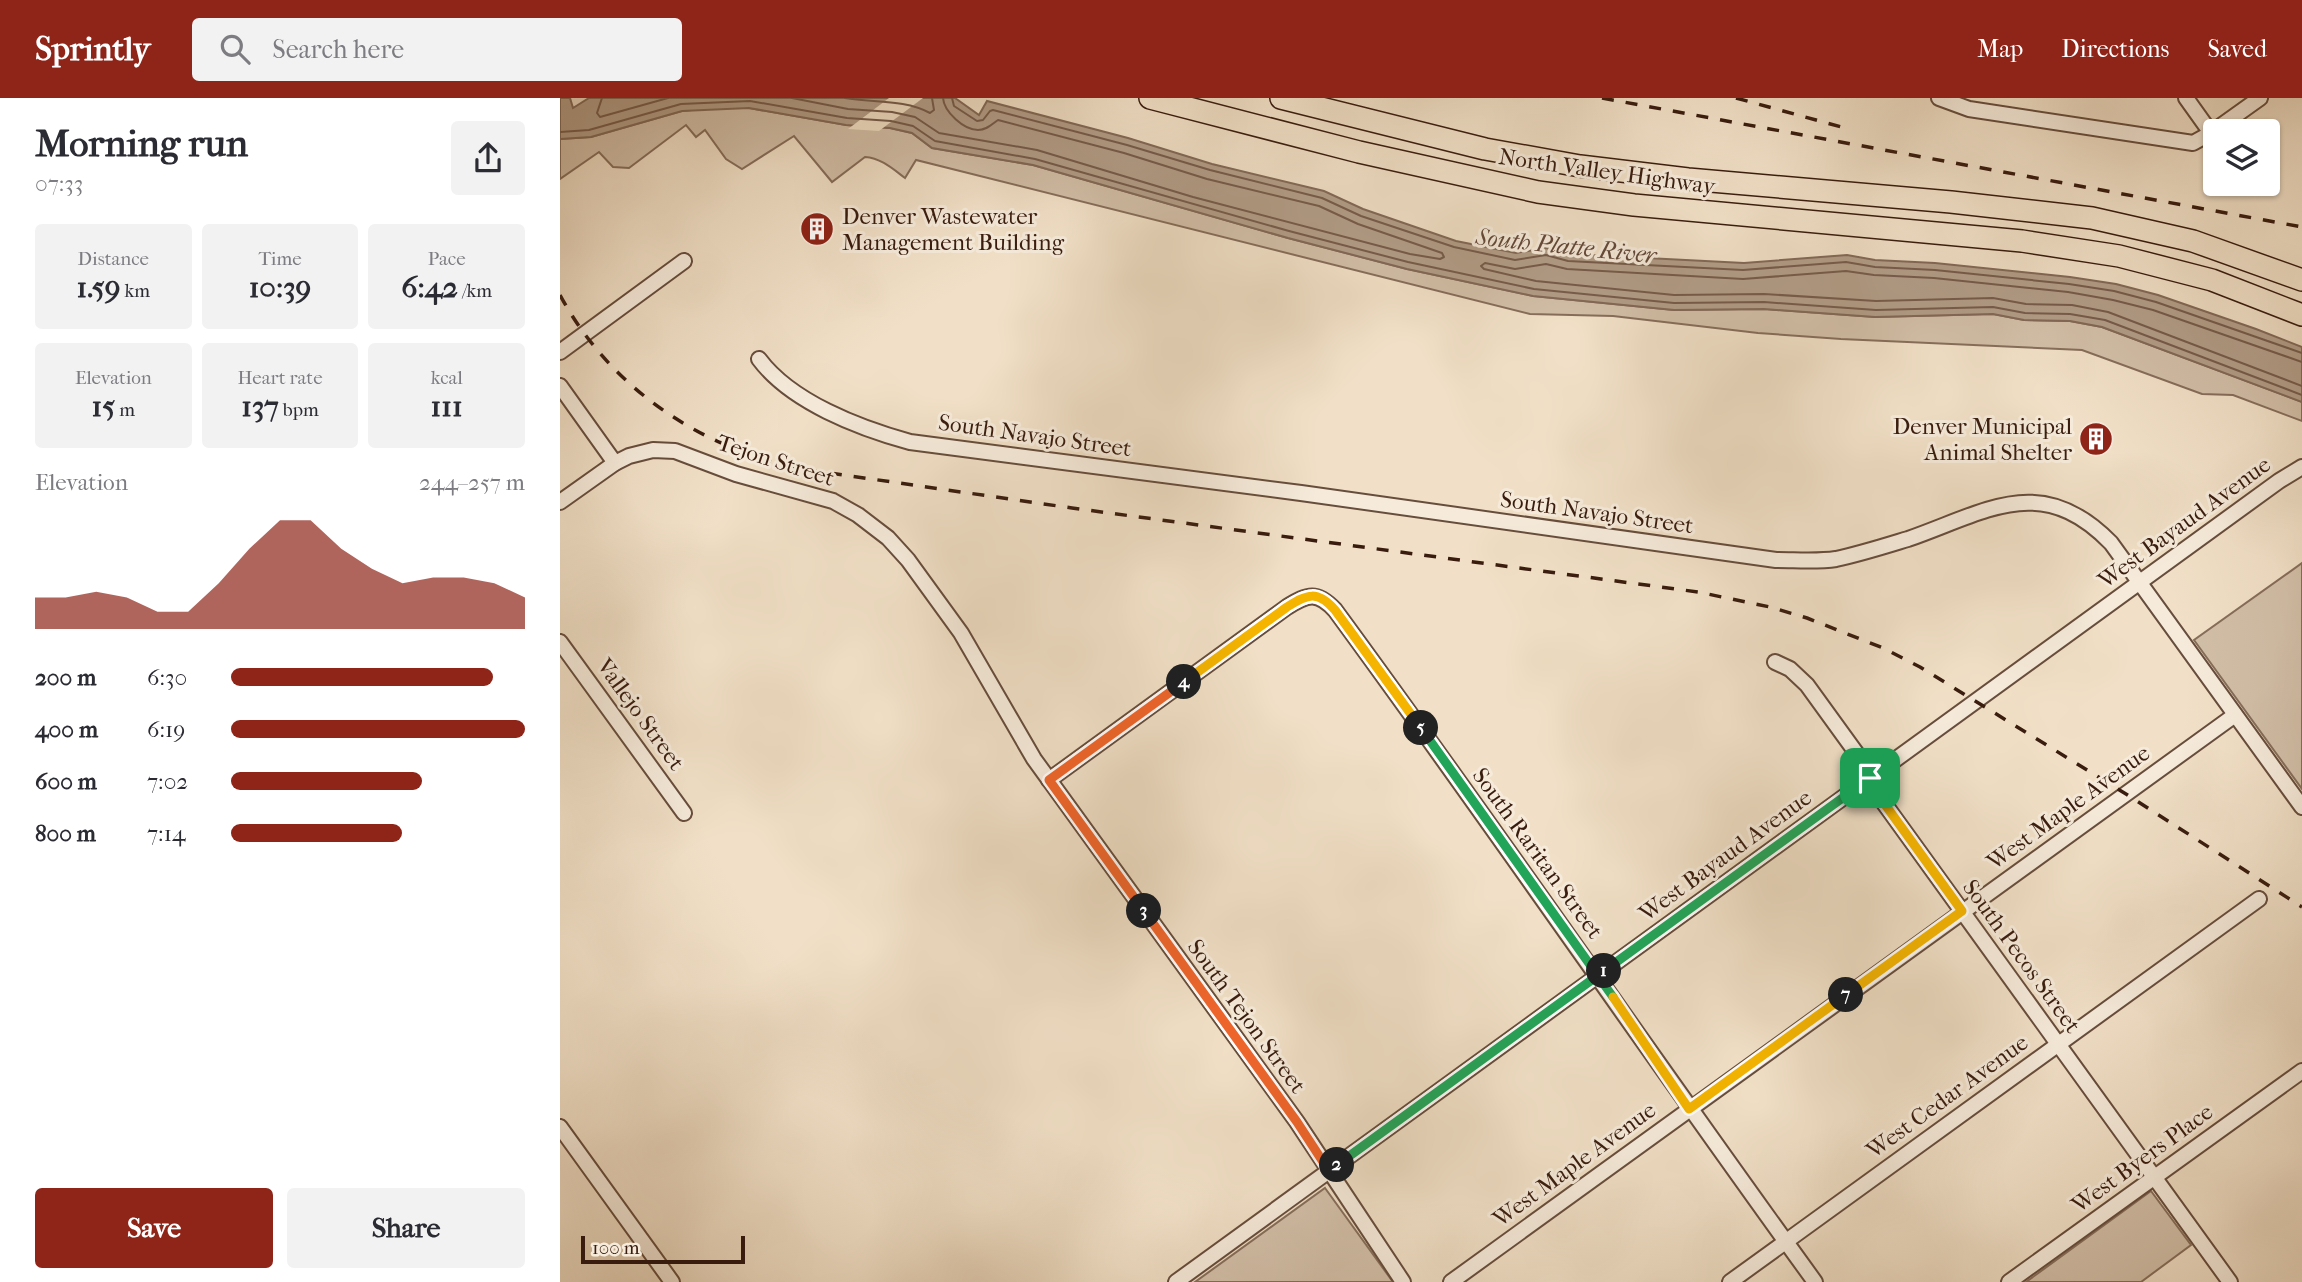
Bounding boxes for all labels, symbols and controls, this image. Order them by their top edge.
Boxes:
search box [192,18,682,81]
text: Sprintly [35,30,150,69]
icon: search [216,30,254,68]
text: Search here [272,34,404,65]
text: Map [1977,35,2023,63]
text: Directions [2061,35,2169,63]
text: Saved [2207,35,2267,63]
map controls [2203,119,2280,196]
button: layers [2203,119,2280,196]
text: Morning run [35,121,248,166]
button: share [451,121,525,195]
street label: North Valley Highway [1497,143,1718,200]
text: 07:33 [35,170,83,197]
place label: Denver Wastewater Management Building [842,203,1065,256]
building icon: Denver Wastewater Management Building [798,210,836,248]
water label: South Platte River [1473,223,1660,270]
text: Distance [78,248,149,270]
text: Time [258,248,302,270]
text: Pace [428,248,466,270]
text: 1.59 [77,270,120,305]
text: 10:39 [249,270,311,305]
text: 6:42 [401,270,458,305]
text: km [120,280,150,302]
text: /km [458,280,492,302]
text: Elevation [75,367,152,389]
text: Heart rate [237,367,323,389]
text: kcal [431,367,463,389]
text: 15 [92,389,115,424]
text: 137 [241,389,279,424]
text: 111 [431,389,463,424]
text: m [115,399,135,421]
text: bpm [279,399,319,421]
street label: South Navajo Street [937,409,1133,462]
place label: Denver Municipal Animal Shelter [1893,413,2073,466]
building icon: Denver Municipal Animal Shelter [2077,420,2115,458]
street label: Tejon Street [714,429,838,492]
street label: West Bayaud Avenue [2092,451,2276,595]
text: Elevation [35,469,128,496]
text: 244–257 m [419,469,525,496]
street label: South Navajo Street [1499,486,1695,539]
street label: Vallejo Street [591,652,690,775]
text: 200 m [35,664,96,691]
text: 6:30 [147,664,187,691]
pin: 4 [1166,664,1202,700]
text: 4 [1178,670,1189,692]
pin: 5 [1404,710,1438,746]
text: 400 m [35,716,98,743]
text: 6:19 [147,716,185,743]
text: 5 [1416,716,1425,738]
street label: West Maple Avenue [1981,739,2155,876]
pin [1840,748,1900,808]
icon: arrive [1851,759,1889,797]
street label: South Raritan Street [1467,763,1609,944]
text: 600 m [35,768,97,795]
text: 7:02 [147,768,188,795]
street label: West Bayaud Avenue [1633,784,1817,928]
text: 800 m [35,820,96,847]
text: 7:14 [147,820,185,847]
street label: South Pecos Street [1957,874,2086,1038]
pin: 3 [1126,894,1162,928]
text: 3 [1140,899,1147,921]
street label: South Tejon Street [1182,934,1311,1099]
pin: 1 [1586,954,1622,988]
text: 1 [1600,959,1607,981]
pin: 7 [1828,978,1864,1012]
text: 7 [1841,983,1850,1005]
street label: West Cedar Avenue [1860,1029,2033,1165]
street label: West Maple Avenue [1487,1096,1661,1233]
street label: West Byers Place [2066,1098,2218,1219]
pin: 2 [1320,1148,1354,1182]
text: 2 [1332,1153,1341,1175]
button: Save [35,1188,273,1268]
button: Share [287,1188,525,1268]
scale bar [581,1233,746,1265]
text: 100 m [592,1237,640,1259]

